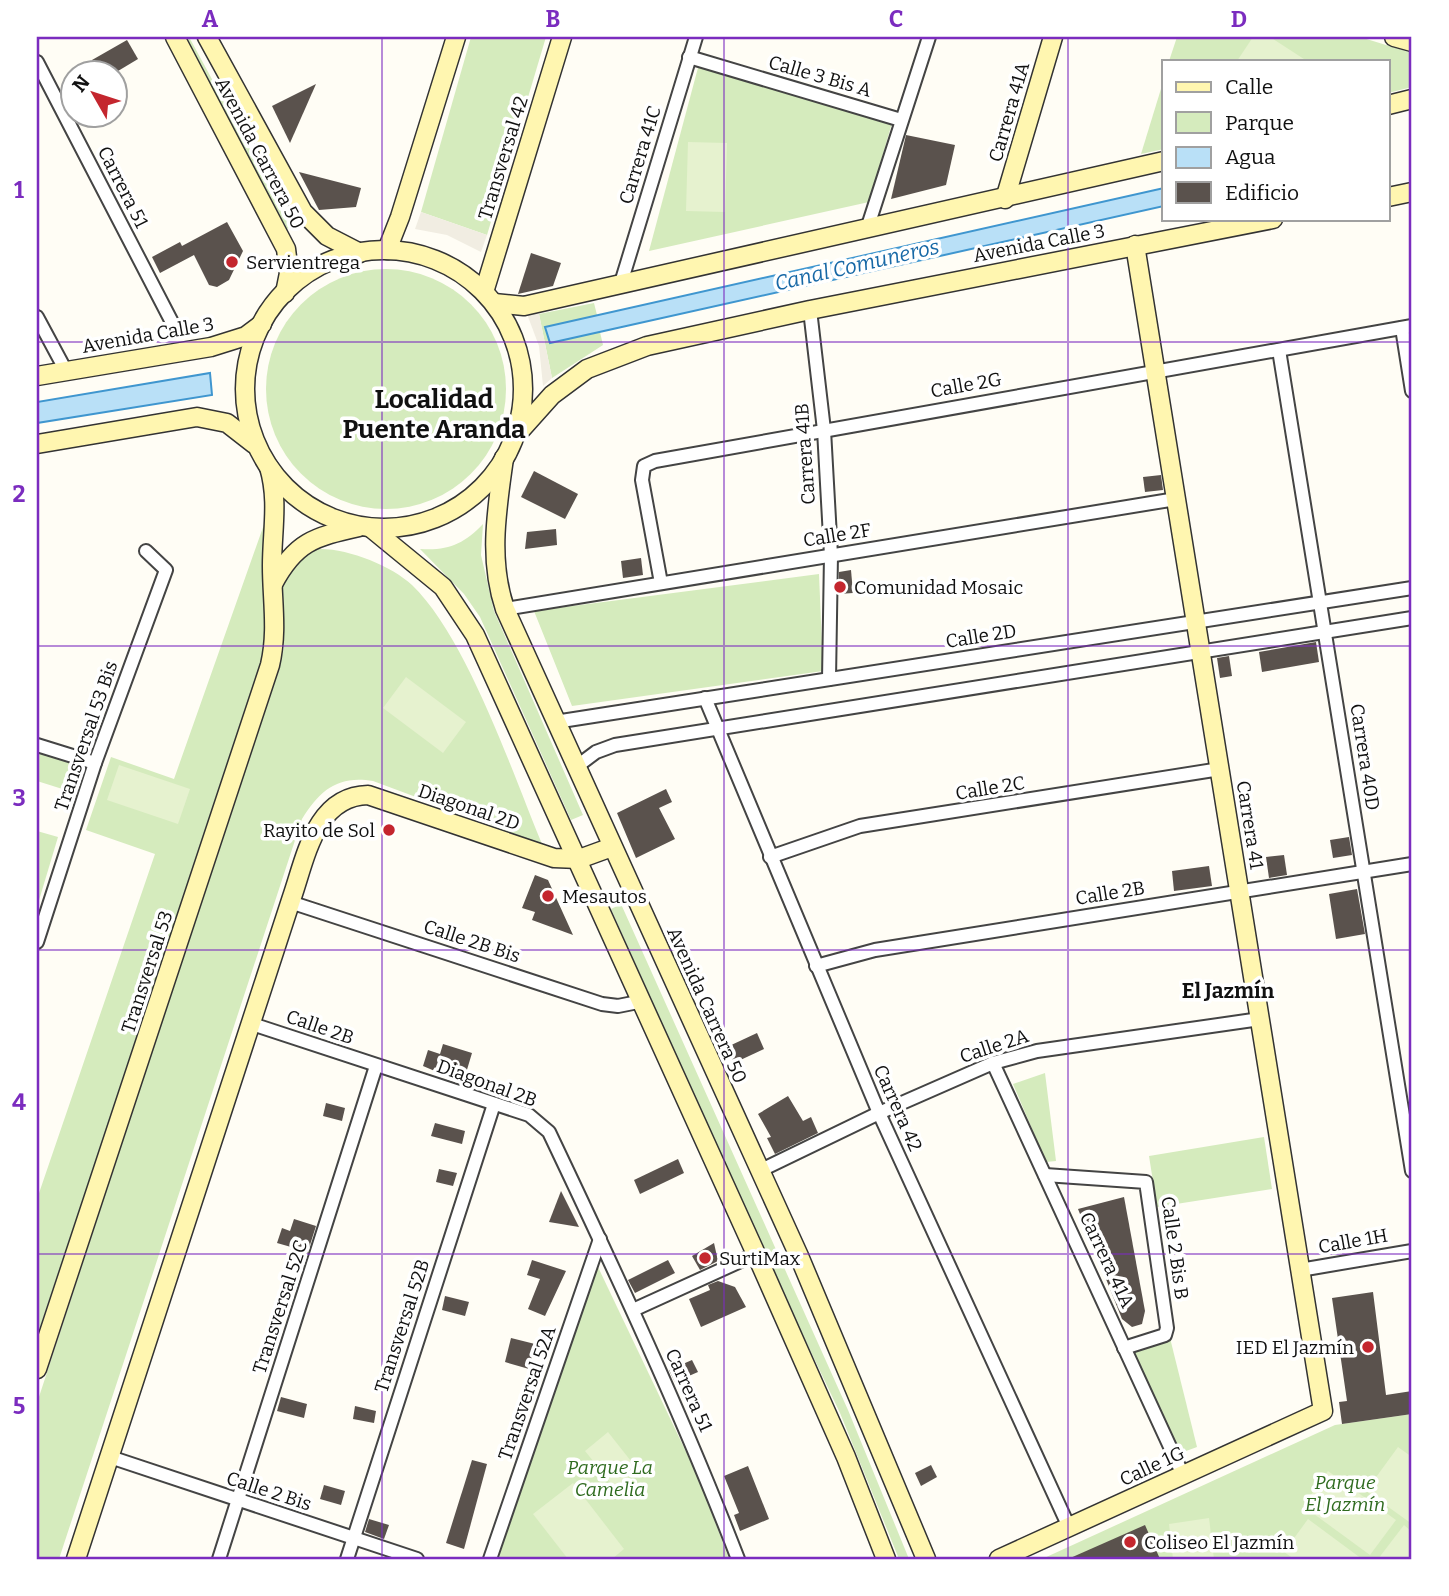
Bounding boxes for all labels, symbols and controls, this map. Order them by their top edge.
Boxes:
text: A [202,5,219,33]
text: B [546,5,560,33]
text: C [889,5,903,33]
text: D [1231,5,1247,33]
street label: Calle 3 Bis A [766,50,875,102]
street label: Carrera 41A [984,59,1034,165]
north arrow [60,60,130,130]
legend [1162,60,1390,220]
text: N [68,70,95,97]
street label: Avenida Carrera 50 [210,73,310,233]
text: Calle [1225,74,1273,100]
street label: Transversal 42 [473,93,533,223]
street label: Carrera 41C [614,103,666,207]
text: Parque [1225,110,1294,136]
street label: Carrera 51 [93,142,153,232]
text: Agua [1225,144,1276,170]
text: 1 [14,176,24,204]
text: Edificio [1225,180,1299,206]
street label: Avenida Calle 3 [971,219,1107,267]
water label: Canal Comuneros [772,233,942,297]
place label: Servientrega [246,251,361,274]
marker: Servientrega [224,254,240,270]
street label: Avenida Calle 3 [80,312,216,358]
street label: Calle 2G [929,367,1003,403]
district label: Localidad Puente Aranda [342,384,526,445]
street label: Carrera 41B [790,402,820,506]
text: 2 [13,480,26,508]
street label: Calle 2F [801,518,873,552]
place label: Comunidad Mosaic [854,576,1023,599]
marker: Comunidad Mosaic [832,579,848,595]
street label: Calle 2D [944,619,1018,653]
street label: Transversal 53 Bis [49,658,123,814]
street label: Carrera 40D [1345,702,1385,812]
street label: Calle 2C [954,771,1026,805]
street label: Diagonal 2D [415,779,523,835]
street label: Carrera 41 [1232,779,1268,871]
text: 3 [12,784,26,812]
place label: Rayito de Sol [263,819,375,842]
marker: Rayito de Sol [381,822,397,838]
street label: Calle 2B [1074,876,1146,910]
place label: Mesautos [562,885,647,908]
marker: Mesautos [540,888,556,904]
street label: Transversal 53 [116,908,178,1036]
street label: Calle 2B Bis [421,915,523,967]
street label: Avenida Carrera 50 [662,923,752,1087]
district label: El Jazmín [1182,978,1275,1004]
street label: Calle 2B [283,1005,357,1049]
street label: Calle 2A [957,1024,1032,1068]
street label: Diagonal 2B [434,1054,540,1112]
street label: Carrera 42 [869,1061,927,1155]
text: 4 [12,1088,26,1116]
street label: Calle 2 Bis B [1156,1195,1194,1301]
street label: Carrera 41A [1075,1208,1139,1312]
street label: Calle 1H [1316,1224,1390,1258]
street label: Transversal 52C [248,1237,312,1377]
place label: SurtiMax [719,1247,801,1270]
marker: SurtiMax [697,1250,713,1266]
street label: Transversal 52B [370,1256,434,1396]
street label: Transversal 52A [493,1322,561,1463]
place label: IED El Jazmín [1236,1336,1354,1359]
marker: IED El Jazmín [1360,1339,1376,1355]
street label: Carrera 51 [661,1345,718,1435]
text: 5 [13,1392,25,1420]
street label: Calle 1G [1116,1441,1188,1491]
park label: Parque La Camelia [567,1456,653,1501]
street label: Calle 2 Bis [224,1466,314,1516]
park label: Parque El Jazmín [1305,1471,1385,1516]
place label: Coliseo El Jazmín [1144,1531,1294,1554]
marker: Coliseo El Jazmín [1122,1534,1138,1550]

